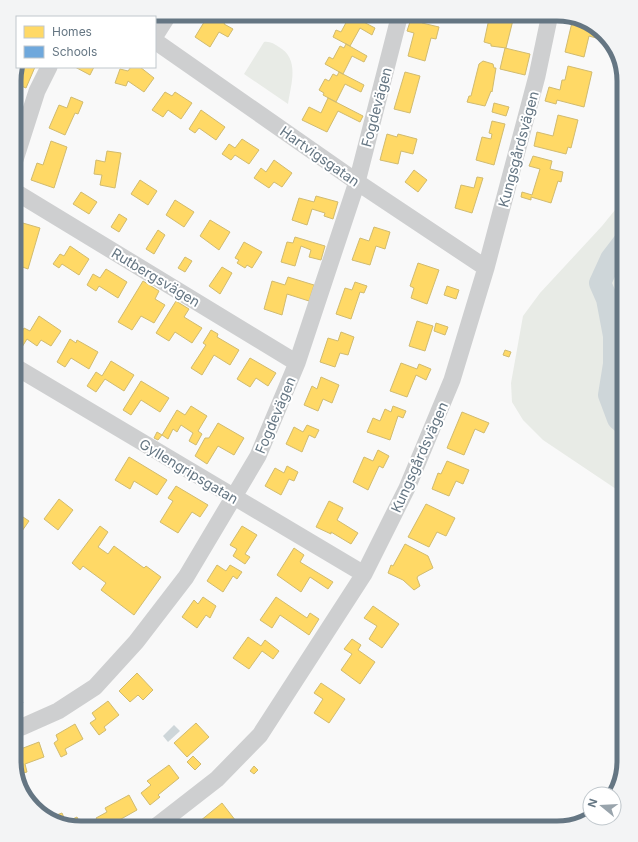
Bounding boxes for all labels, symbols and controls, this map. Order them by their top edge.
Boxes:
legend [16,16,156,68]
text: Homes [52,24,92,39]
text: Schools [52,44,97,59]
street label: Fogdevägen [357,65,395,149]
street label: Kungsgårdsvägen [494,89,542,209]
street label: Hartvigsgatan [277,122,363,190]
street label: Rutbergsvägen [109,244,203,310]
street label: Fogdevägen [251,374,299,456]
street label: Kungsgårdsvägen [387,399,451,515]
street label: Gyllengripsgatan [137,435,241,507]
north arrow [582,786,622,826]
text: N [585,797,600,809]

